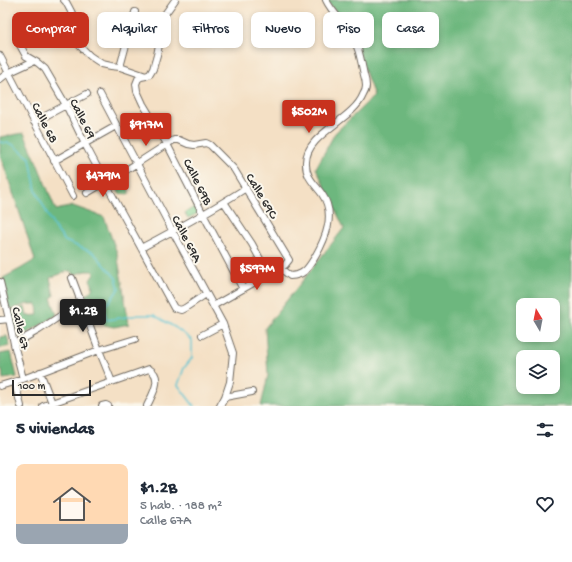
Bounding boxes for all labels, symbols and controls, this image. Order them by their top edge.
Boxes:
chip: Comprar [12,12,89,48]
chip: Alquilar [97,12,171,48]
chip: Filtros [179,12,243,48]
chip: Nuevo [251,12,315,48]
chip: Piso [323,12,374,48]
chip: Casa [382,12,439,48]
street label: Calle 69 [65,97,98,142]
street label: Calle 68 [27,100,60,146]
pin: $502M [281,100,337,134]
text: $502M [291,105,327,120]
pin: $917M [118,113,174,147]
text: $917M [129,118,163,133]
street label: Calle 69B [179,157,215,208]
pin: $479M [75,164,131,198]
text: $479M [86,169,120,184]
street label: Calle 69C [242,171,281,222]
street label: Calle 69A [167,213,205,266]
pin: $597M [229,257,285,291]
text: $597M [240,262,274,277]
north arrow [516,298,560,342]
map controls [516,298,560,394]
pin: $1.2B [55,299,111,333]
text: $1.2B [69,304,97,319]
street label: Calle 67 [7,306,32,352]
button: layers [516,350,560,394]
scale bar [12,378,91,397]
text: 100 m [18,381,45,393]
icon: filters [534,419,556,441]
text: 5 viviendas [16,420,94,440]
text: $1.2B [140,479,177,499]
icon: home [48,480,96,528]
icon: heart [534,493,556,515]
text: 5 hab. · 188 m² [140,499,222,514]
text: Calle 67A [140,514,191,529]

